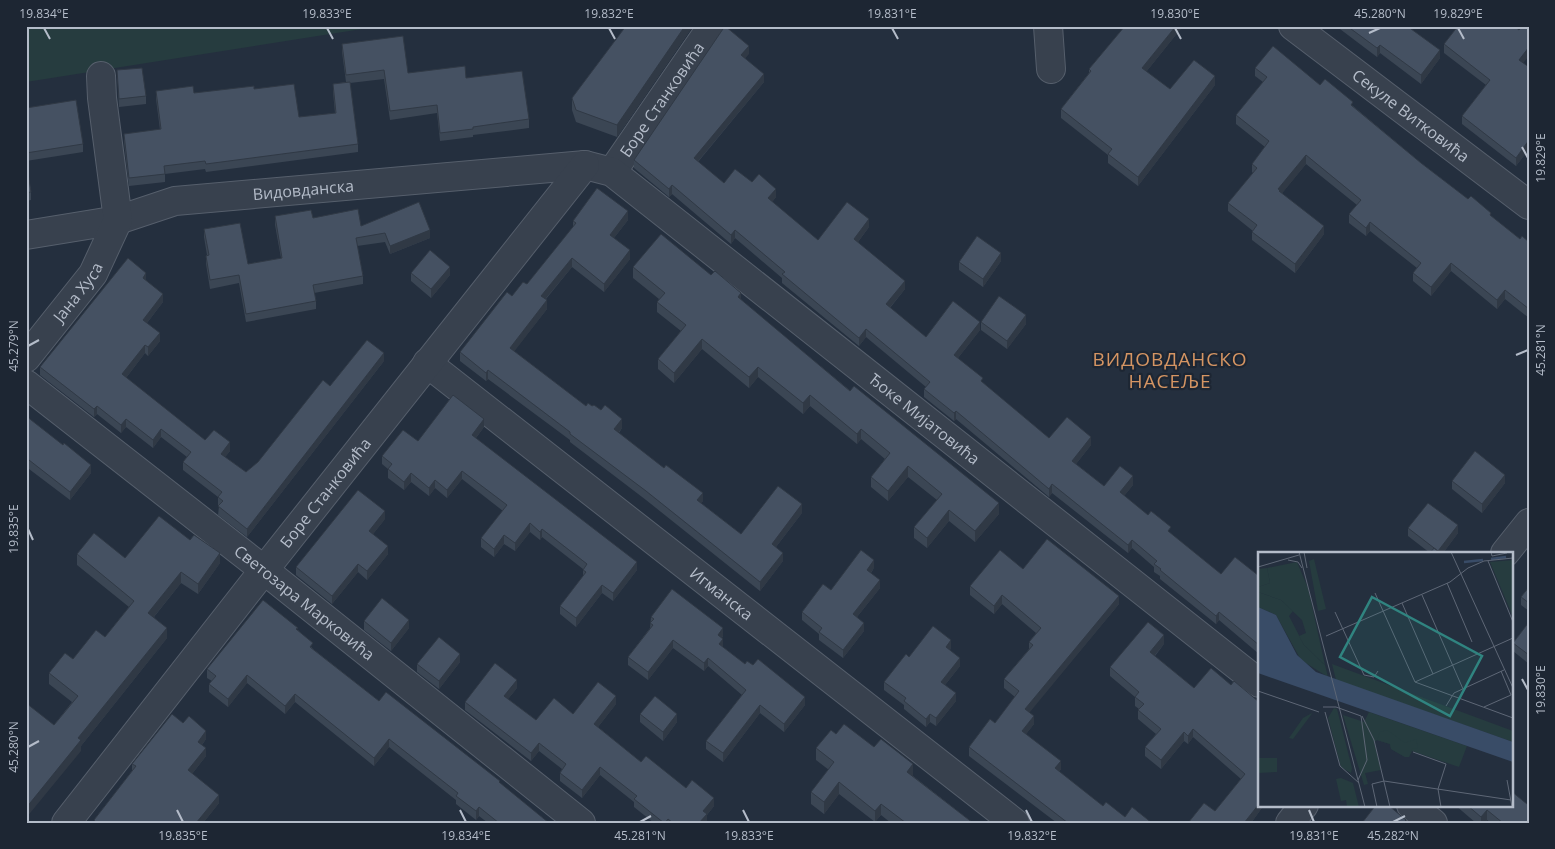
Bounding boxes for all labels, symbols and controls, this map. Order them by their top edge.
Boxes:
text: 19.834°E [19,5,69,22]
text: 19.833°E [302,5,352,22]
text: 19.832°E [584,5,634,22]
text: 19.831°E [867,5,917,22]
text: 19.830°E [1150,5,1200,22]
text: 45.280°N [1354,5,1406,22]
text: 19.829°E [1433,5,1483,22]
street label: Боре Станковића [615,38,709,161]
street label: Секуле Витковића [1348,64,1474,167]
text: 19.829°E [1532,133,1549,183]
street label: Видовданска [252,174,355,205]
street label: Јана Хуса [47,259,108,328]
text: 45.279°N [5,320,22,372]
text: 45.281°N [1532,324,1549,376]
district label: ВИДОВДАНСКО НАСЕЉЕ [1092,346,1248,394]
street label: Ђоке Мијатовића [865,368,984,469]
street label: Боре Станковића [275,433,376,552]
text: 19.835°E [5,504,22,554]
street label: Светозара Марковића [230,540,379,665]
inset map [1258,552,1512,806]
street label: Игманска [685,562,758,625]
text: 19.830°E [1532,665,1549,715]
text: 45.280°N [5,721,22,773]
text: 19.835°E [158,827,208,844]
text: 19.834°E [441,827,491,844]
text: 45.281°N [614,827,666,844]
text: 19.833°E [724,827,774,844]
text: 19.832°E [1007,827,1057,844]
text: 19.831°E [1289,827,1339,844]
text: 45.282°N [1367,827,1419,844]

